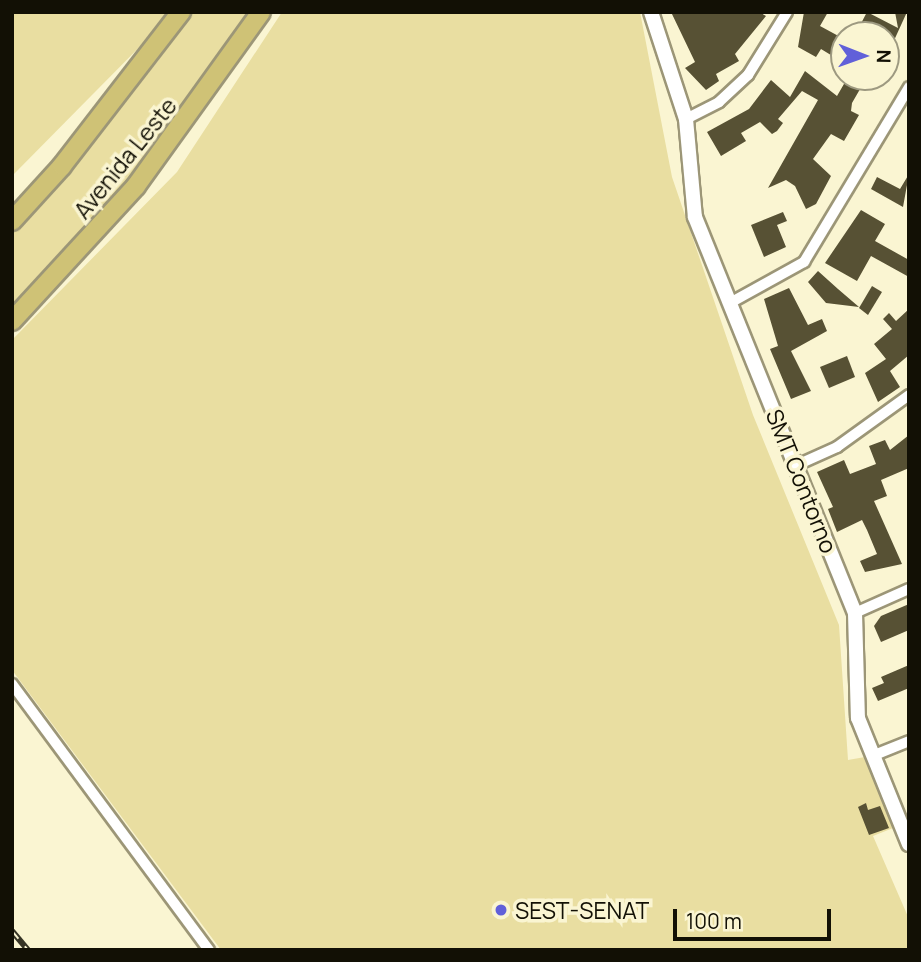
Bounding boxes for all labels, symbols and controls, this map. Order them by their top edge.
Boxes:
north arrow [830,21,900,91]
text: N [871,49,897,63]
street label: Avenida Leste [68,92,182,224]
street label: SMT Contorno [760,405,844,557]
scale bar [676,895,834,939]
place label: SEST-SENAT [515,896,649,924]
marker: SEST-SENAT [493,902,509,918]
text: 100 m [686,907,742,935]

